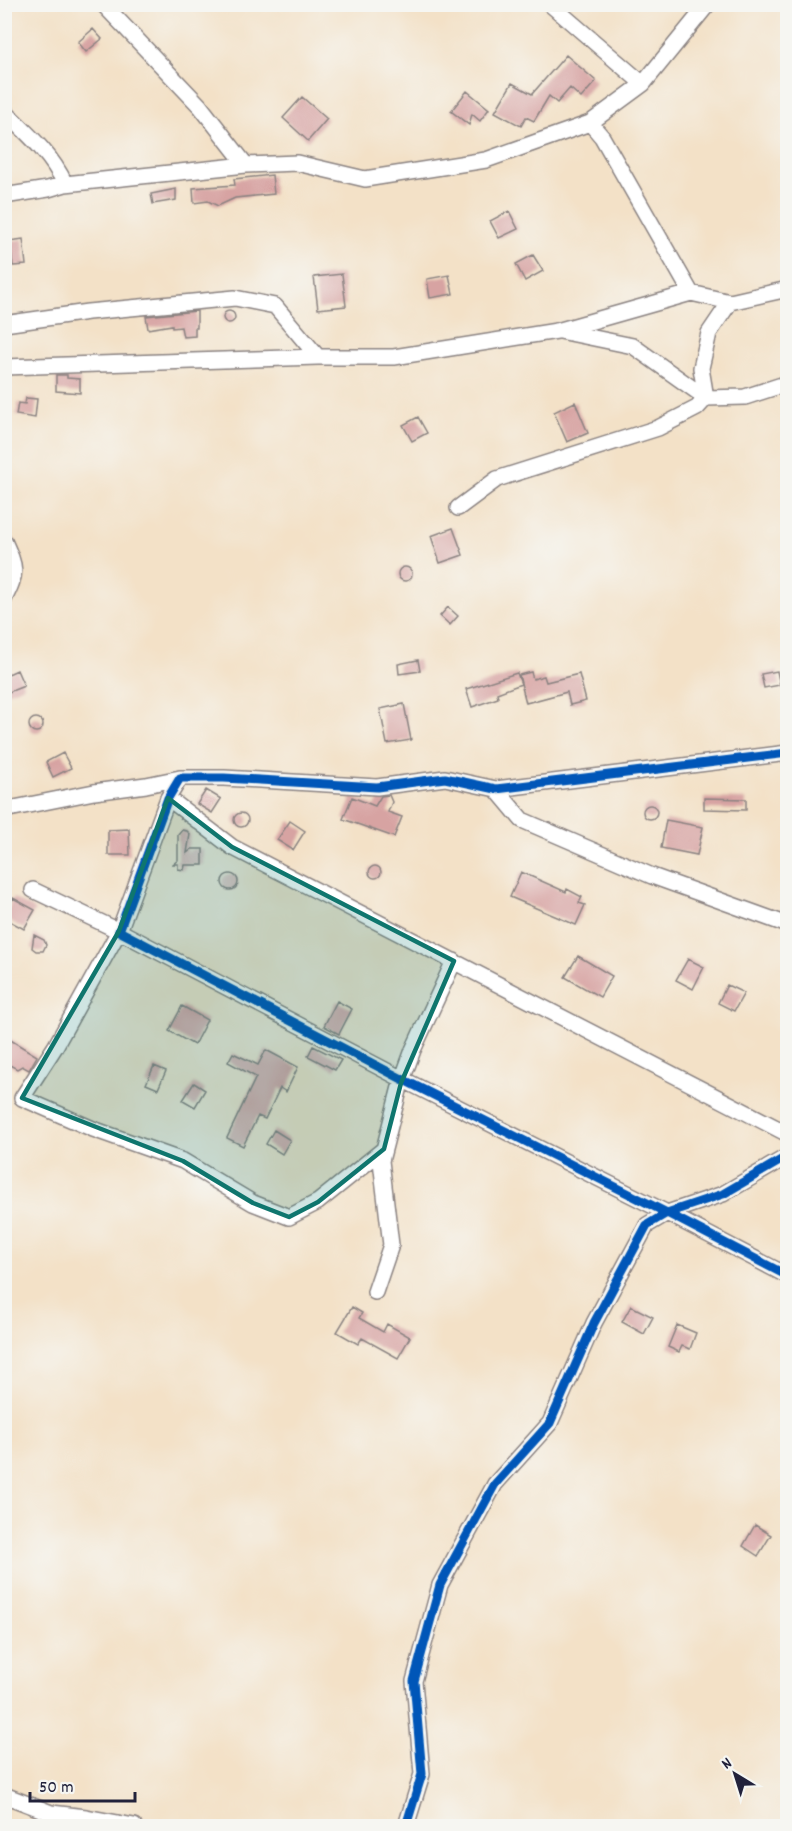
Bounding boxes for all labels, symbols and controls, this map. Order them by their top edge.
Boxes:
north arrow [705,1744,765,1804]
text: N [717,1753,738,1776]
scale bar [30,1765,135,1803]
text: 50 m [39,1776,74,1801]

